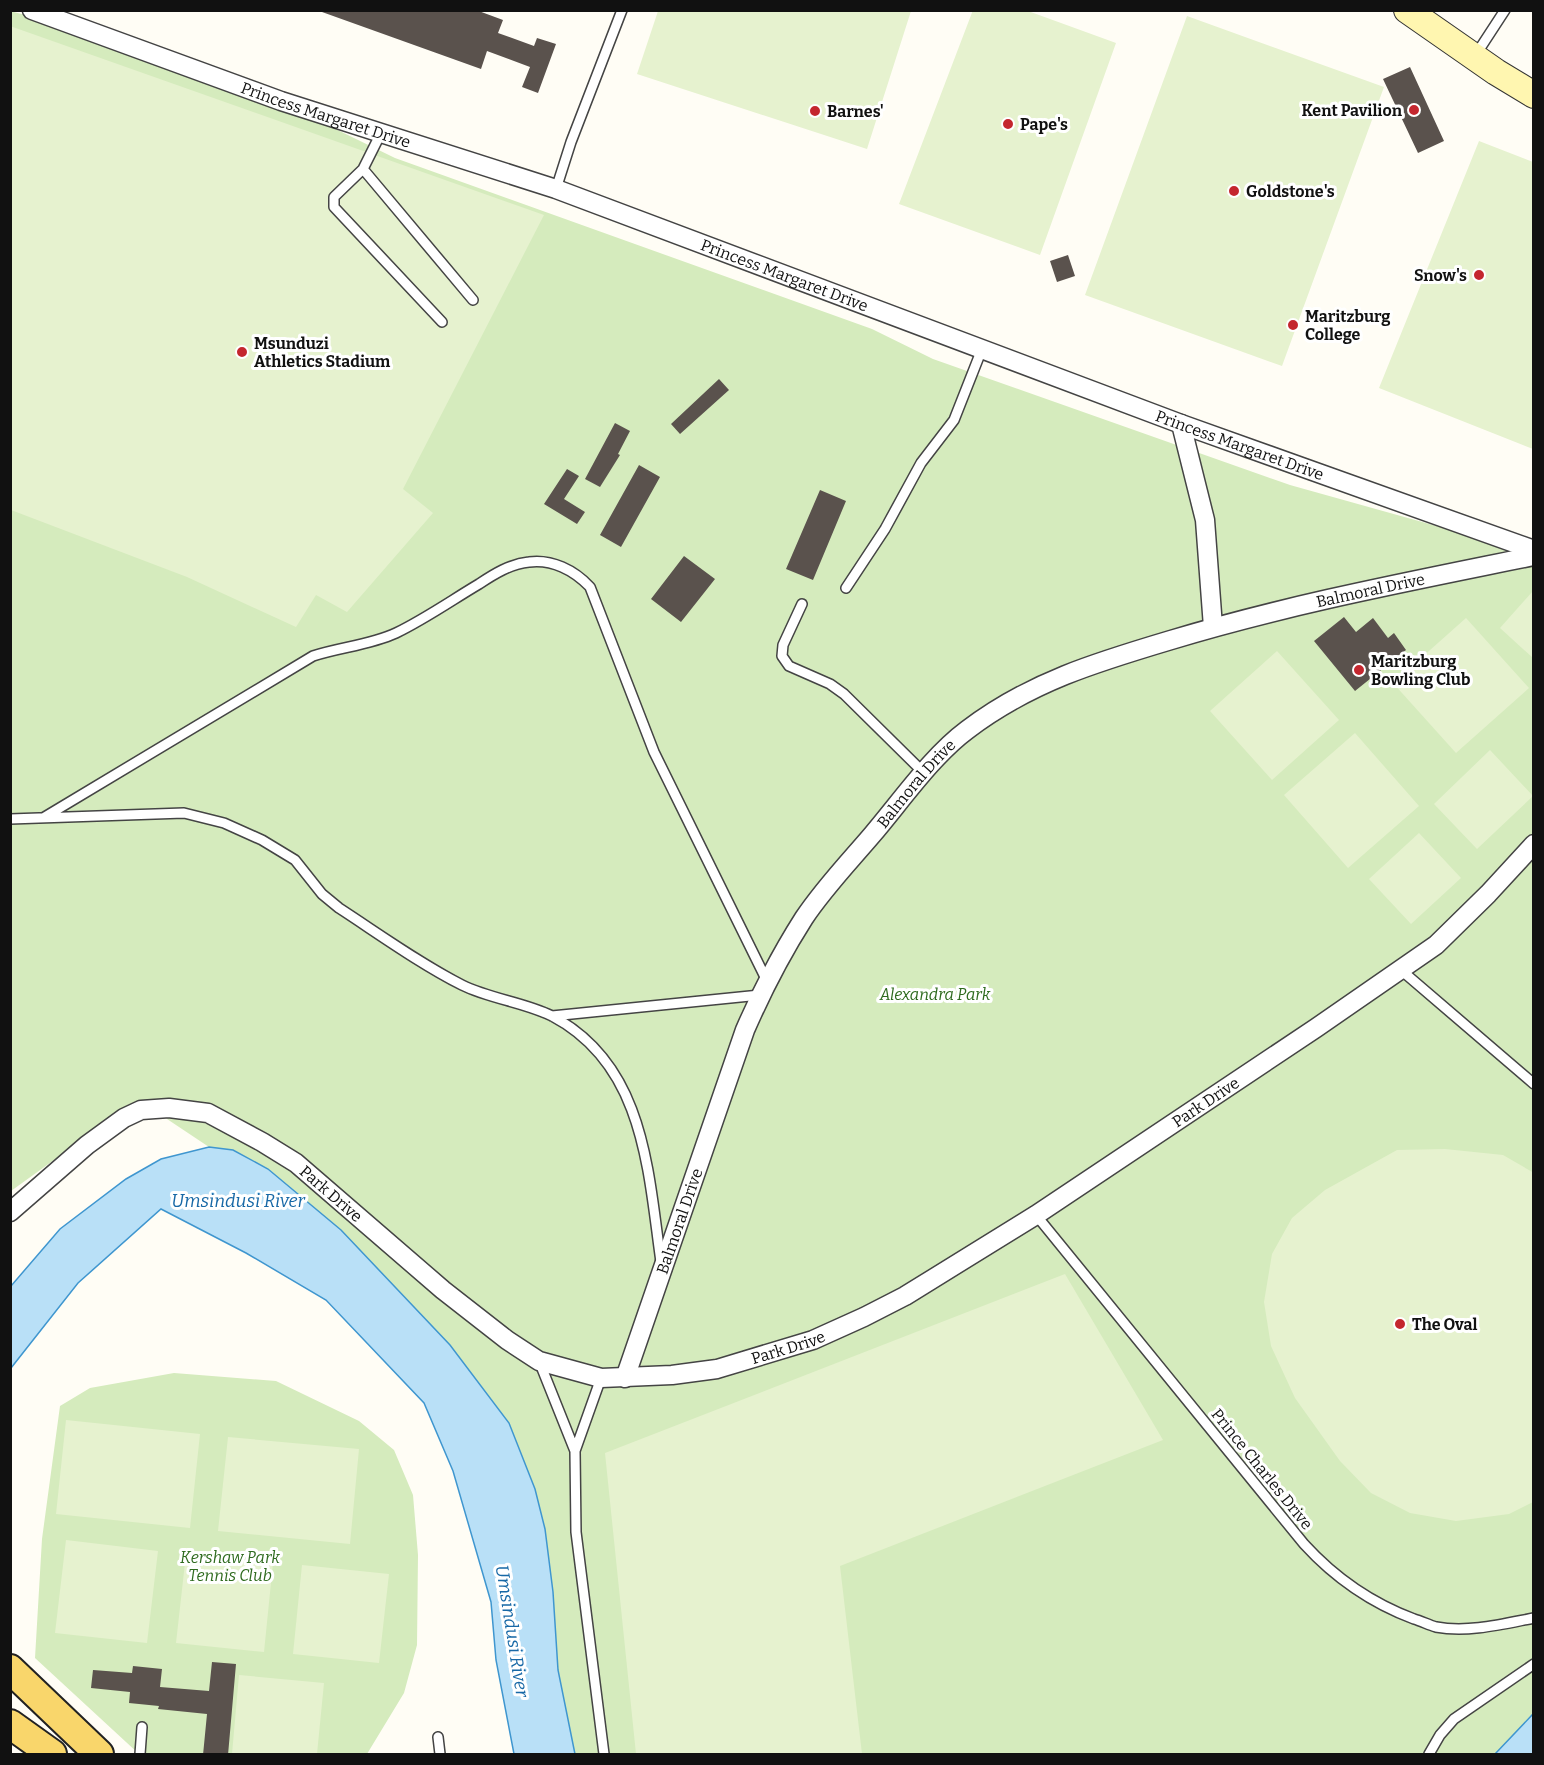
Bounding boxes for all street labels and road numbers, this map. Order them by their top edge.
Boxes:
street label: Princess Margaret Drive [238,78,413,151]
street label: Princess Margaret Drive [698,235,871,315]
street label: Princess Margaret Drive [1153,406,1327,484]
street label: Balmoral Drive [1314,569,1426,611]
street label: Balmoral Drive [873,735,959,831]
street label: Park Drive [1168,1073,1243,1131]
street label: Park Drive [296,1161,366,1226]
street label: Balmoral Drive [652,1166,706,1276]
street label: Park Drive [749,1326,828,1368]
street label: Prince Charles Drive [1207,1405,1317,1533]

